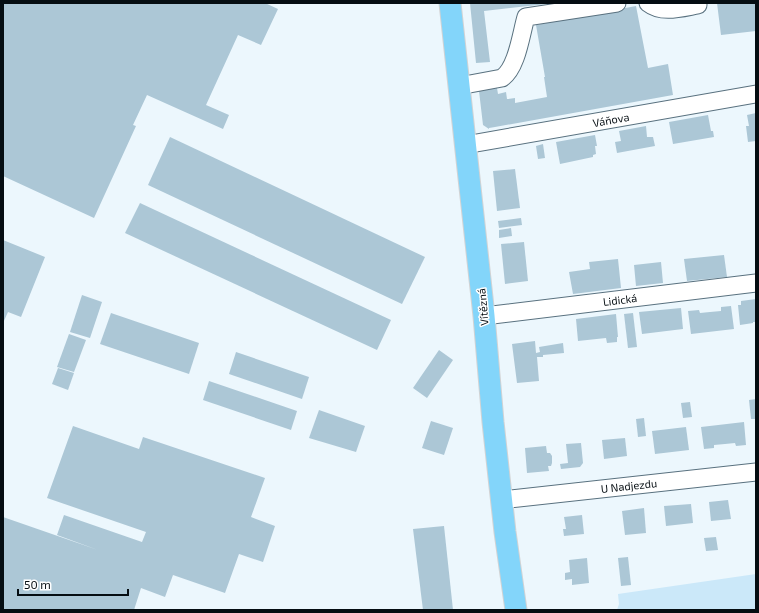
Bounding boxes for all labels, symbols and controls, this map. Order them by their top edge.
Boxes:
street label: Váňova [592,110,630,129]
street label: Vítězná [474,288,491,326]
street label: Lidická [602,291,638,308]
street label: U Nadjezdu [600,476,658,496]
scale bar [18,571,128,597]
text: 50 m [24,577,51,591]

